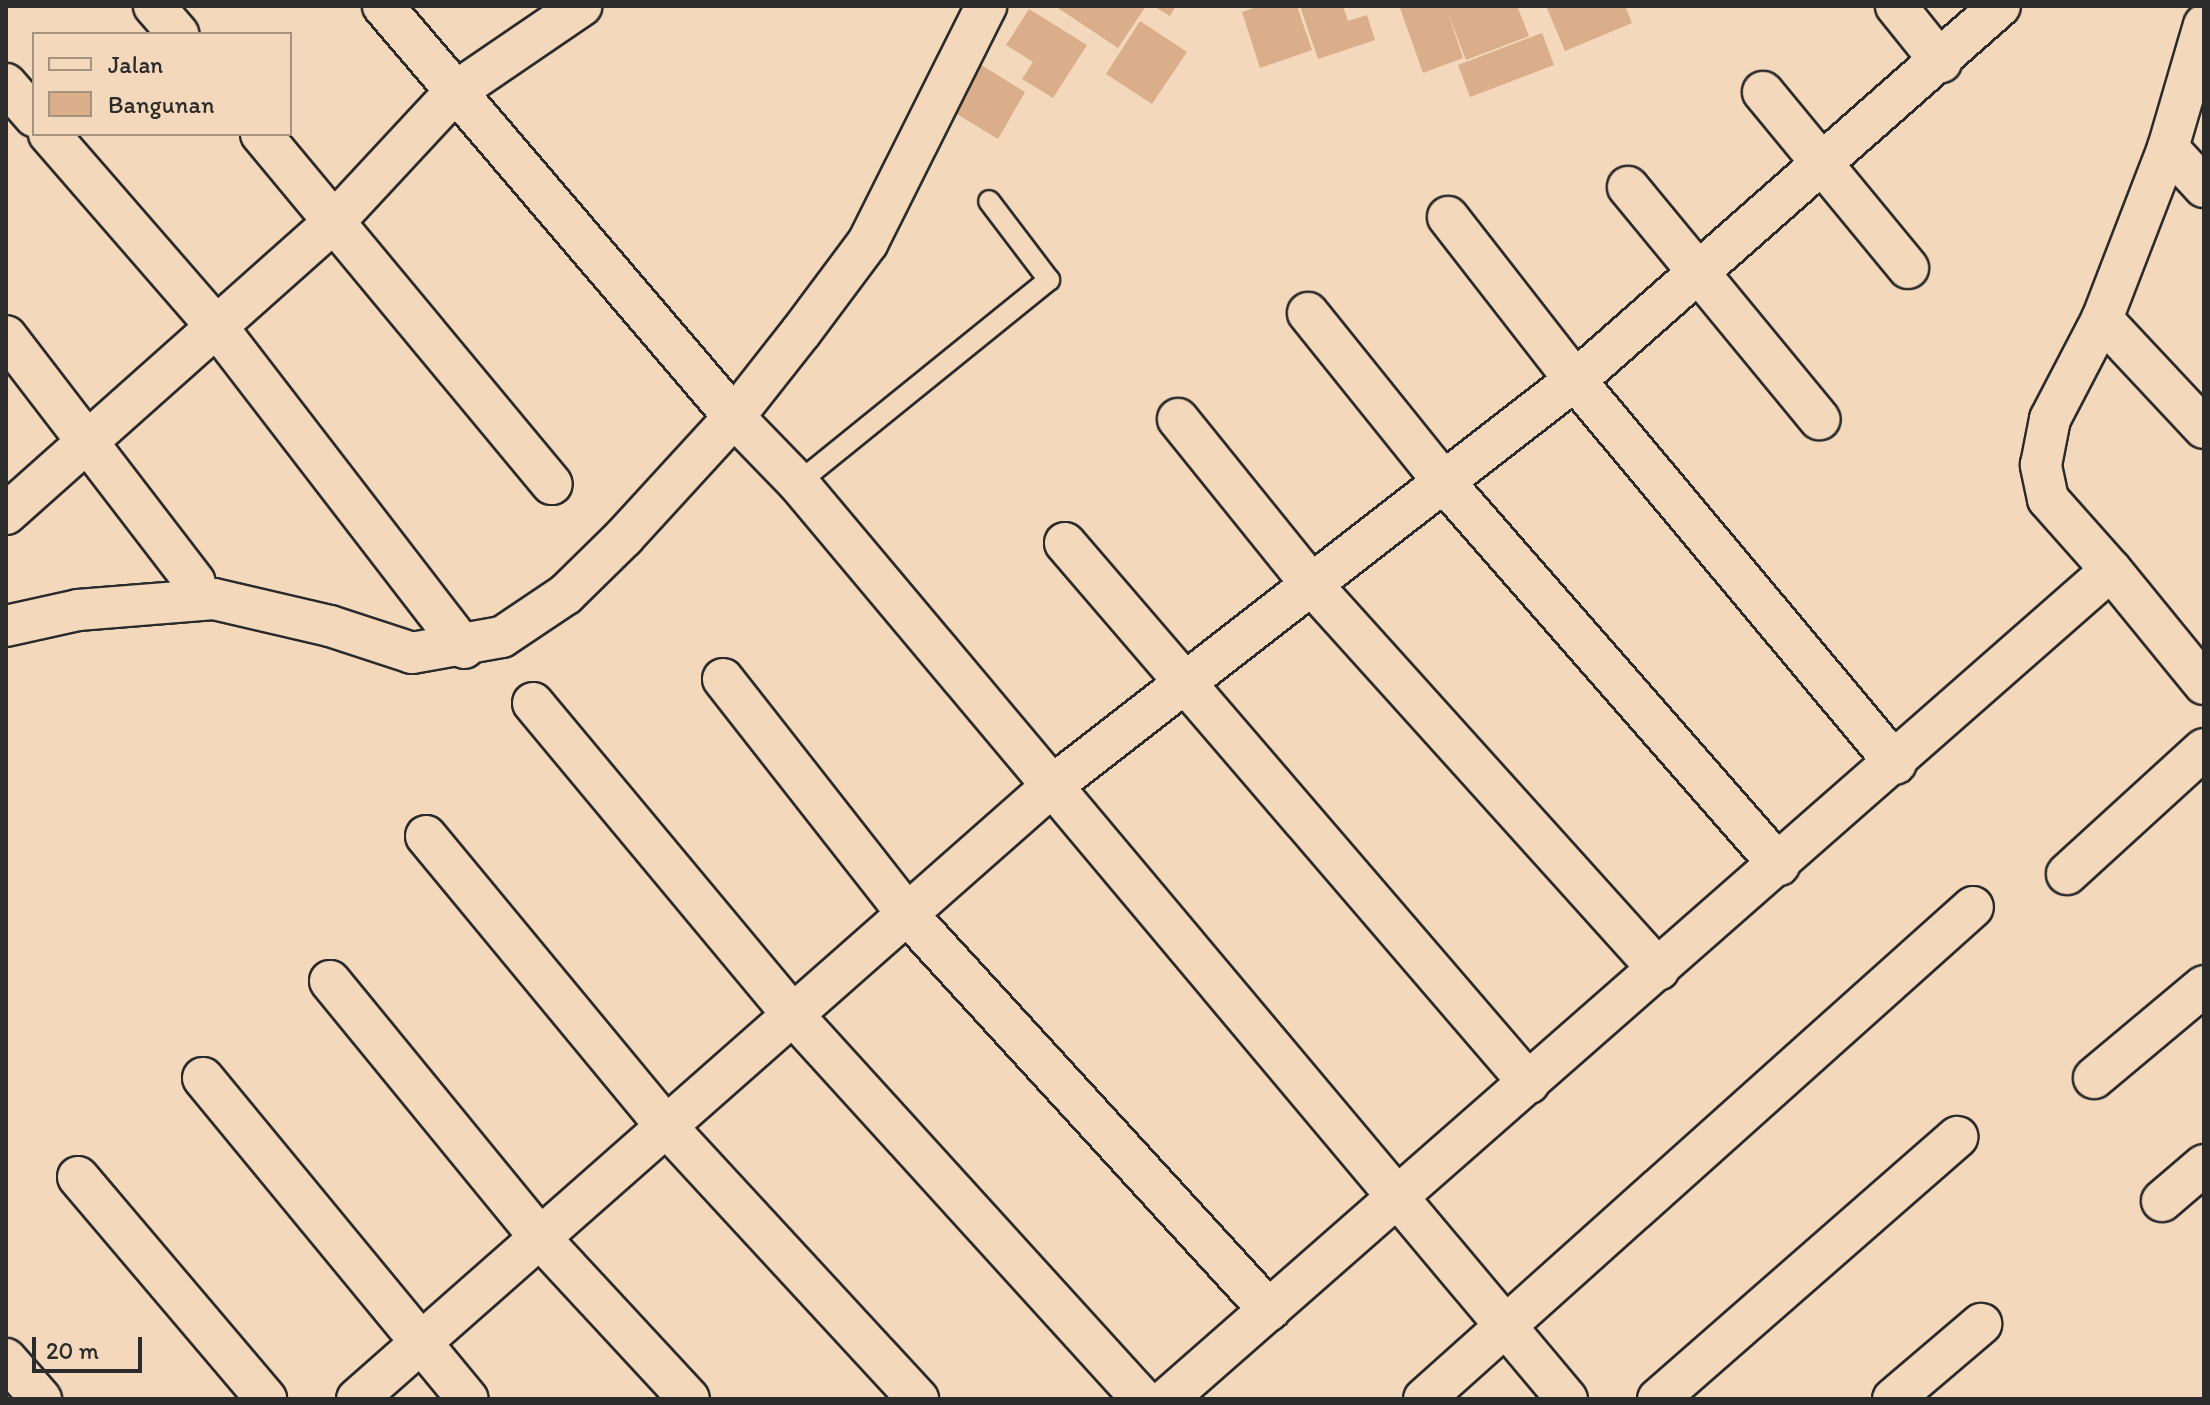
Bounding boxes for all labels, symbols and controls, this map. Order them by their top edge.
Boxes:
legend [32,32,292,136]
text: Jalan [108,50,163,79]
text: Bangunan [108,90,215,119]
scale bar [36,1321,146,1371]
text: 20 m [46,1336,99,1365]

